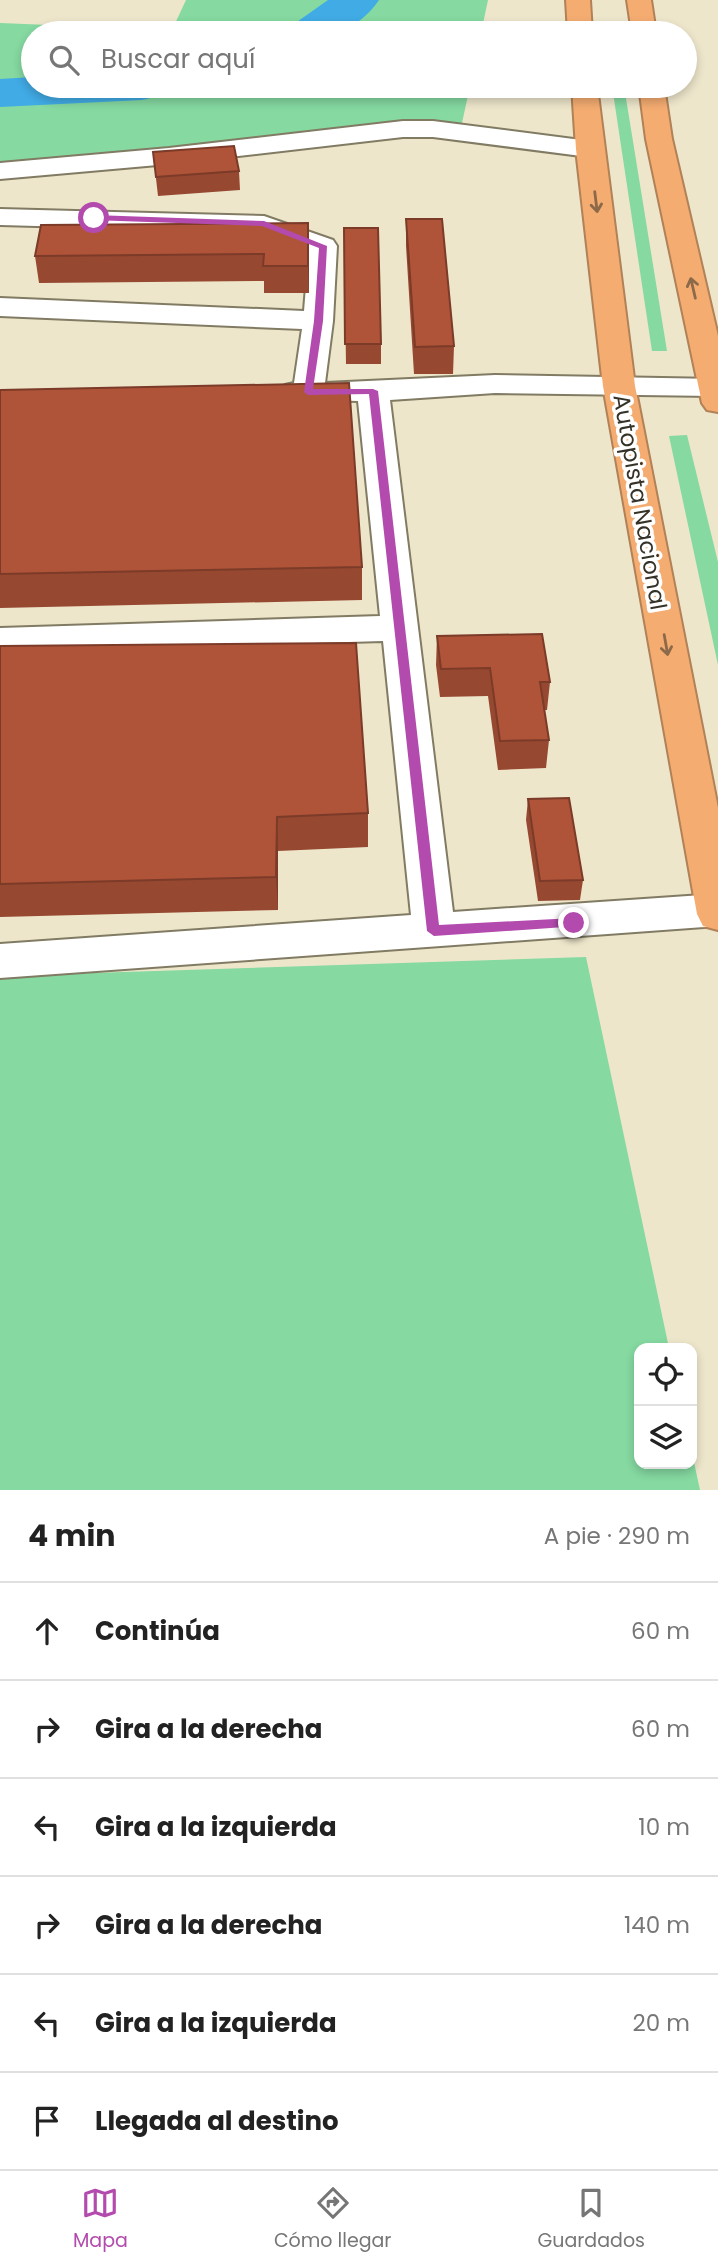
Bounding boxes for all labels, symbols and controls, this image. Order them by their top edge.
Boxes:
search box [21,21,697,98]
icon: search [45,41,83,79]
text: Buscar aquí [101,41,255,77]
one-way arrow [589,191,602,213]
route start [78,202,109,233]
one-way arrow [686,277,700,300]
street label: Autopista Nacional [605,392,675,612]
one-way arrow [660,633,673,656]
route end [558,907,589,938]
map controls [634,1343,697,1469]
button: locate [634,1343,697,1406]
button: layers [634,1406,697,1469]
text: 4 min [28,1514,116,1557]
text: A pie · 290 m [544,1520,690,1552]
icon: ahead [28,1612,66,1650]
text: Continúa [95,1613,220,1649]
text: 60 m [631,1615,690,1647]
icon: right [28,1710,66,1748]
text: Gira a la derecha [95,1711,323,1747]
text: 60 m [631,1713,690,1745]
icon: left [28,1808,66,1846]
text: Gira a la izquierda [95,1809,337,1845]
text: 10 m [638,1811,690,1843]
icon: right [28,1906,66,1944]
text: Gira a la derecha [95,1907,323,1943]
text: 140 m [624,1909,690,1941]
icon: left [28,2004,66,2042]
text: Gira a la izquierda [95,2005,337,2041]
text: 20 m [632,2007,690,2039]
icon: arrive [28,2102,66,2140]
text: Llegada al destino [95,2103,339,2139]
tab: Mapa [73,2184,128,2255]
tab: Cómo llegar [274,2184,391,2255]
tab: Guardados [537,2184,645,2255]

